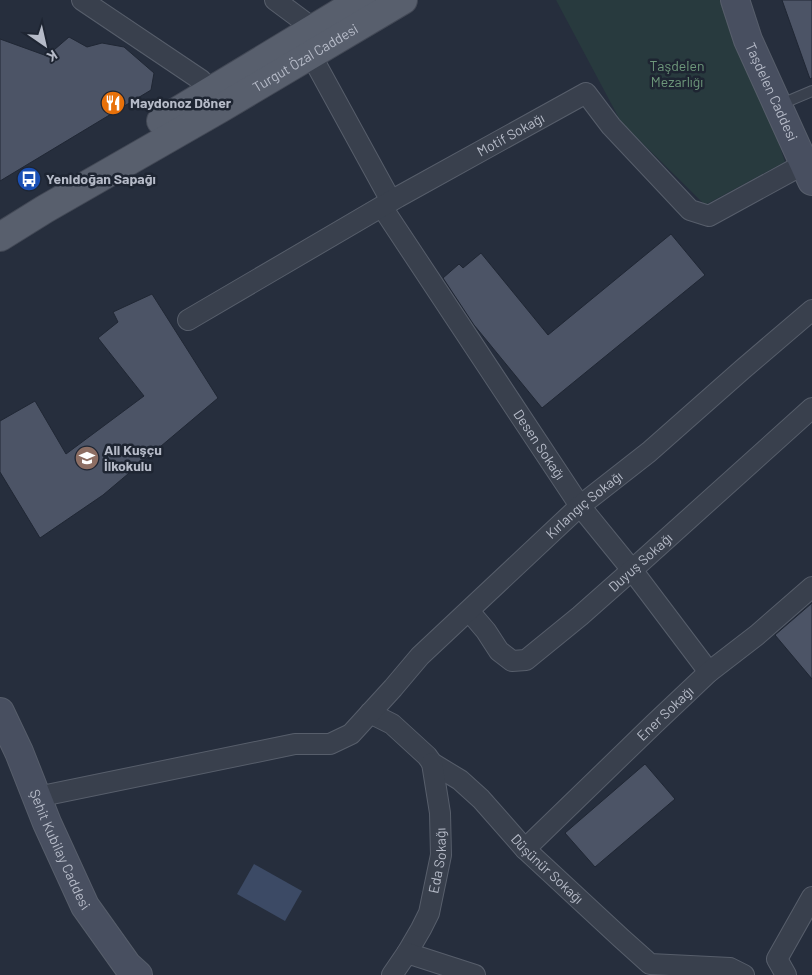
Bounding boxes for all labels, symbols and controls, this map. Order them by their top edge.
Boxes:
north arrow [20,20,70,70]
street label: Turgut Özal Caddesi [249,20,361,95]
street label: Taşdelen Caddesi [742,40,802,144]
text: K [44,47,61,66]
park label: Taşdelen Mezarlığı [649,57,705,90]
restaurant icon: Maydonoz Döner [100,90,126,116]
place label: Maydonoz Döner [130,94,232,111]
street label: Motif Sokağı [474,109,547,160]
bus stop icon: Yenidoğan Sapağı [16,166,42,192]
place label: Yenidoğan Sapağı [46,170,156,187]
street label: Desen Sokağı [510,406,569,483]
place label: Ali Kuşçu İlkokulu [104,441,162,474]
school or university icon: Ali Kuşçu İlkokulu [74,445,100,471]
street label: Kırlangıç Sokağı [542,467,626,542]
street label: Duyuş Sokağı [605,529,676,595]
street label: Ener Sokağı [633,682,697,744]
street label: Şehit Kubilay Caddesi [26,787,94,913]
street label: Eda Sokağı [424,827,449,895]
street label: Düşünür Sokağı [508,830,587,907]

